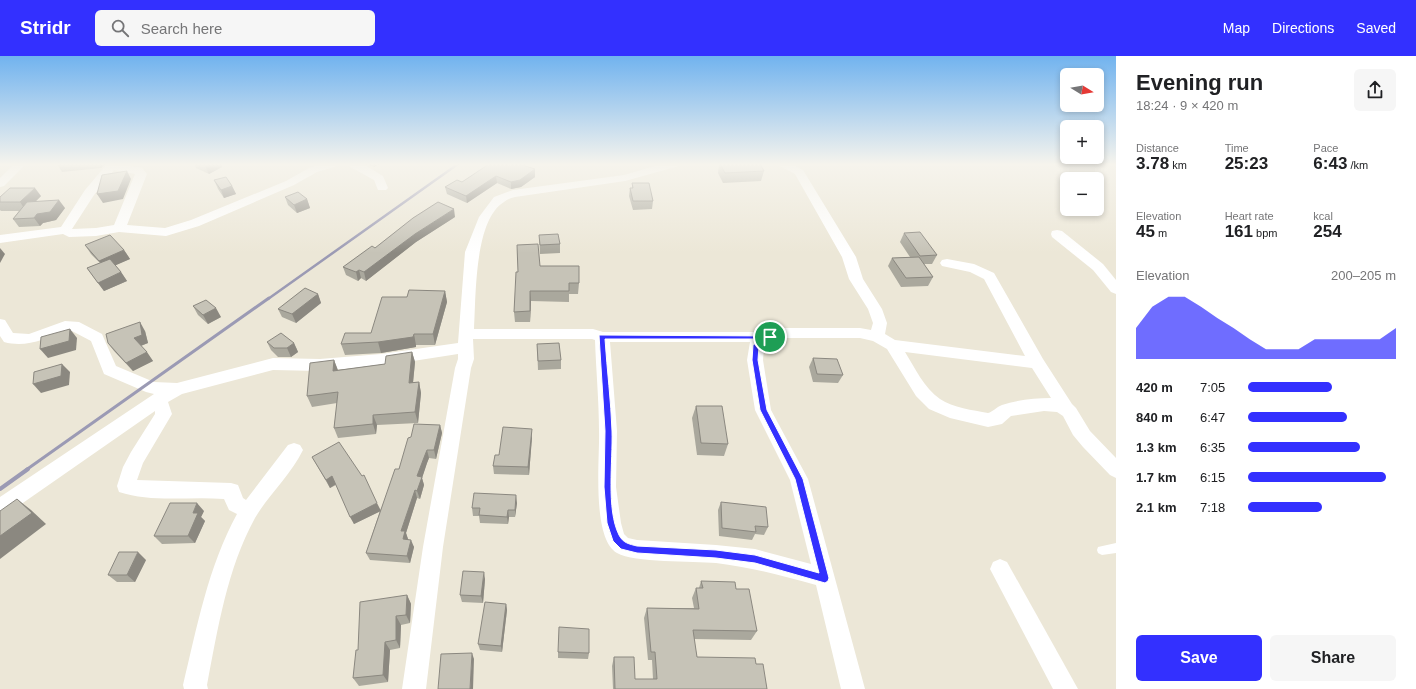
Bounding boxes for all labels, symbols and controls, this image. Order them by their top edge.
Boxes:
search box [95,10,375,46]
text: Stridr [20,17,71,38]
icon: search [109,17,131,39]
text: Search here [141,20,222,37]
text: Map [1223,20,1250,36]
text: Directions [1272,20,1334,36]
text: Saved [1356,20,1396,36]
north arrow [1060,68,1104,112]
map controls [1060,68,1104,216]
button: share [1354,69,1396,111]
text: Evening run [1136,70,1263,95]
text: 18:24 · 9 × 420 m [1136,98,1238,113]
button: + [1060,120,1104,164]
text: Distance [1136,142,1179,154]
text: Time [1225,142,1249,154]
text: Pace [1313,142,1338,154]
text: 3.78 [1136,154,1169,173]
text: 25:23 [1225,154,1268,173]
text: 6:43 [1313,154,1347,173]
text: km [1169,159,1187,171]
text: /km [1347,159,1368,171]
button: − [1060,172,1104,216]
text: Elevation [1136,210,1181,222]
text: Heart rate [1225,210,1274,222]
text: kcal [1313,210,1333,222]
text: 45 [1136,222,1155,241]
text: 161 [1225,222,1253,241]
text: 254 [1313,222,1342,241]
text: m [1155,227,1167,239]
text: bpm [1253,227,1278,239]
text: Elevation [1136,268,1189,283]
text: 200–205 m [1331,268,1396,283]
pin [753,320,787,354]
icon: arrive [759,326,781,348]
text: 420 m [1136,380,1173,395]
text: 7:05 [1200,380,1225,395]
text: 840 m [1136,410,1173,425]
text: 6:47 [1200,410,1225,425]
text: 1.3 km [1136,440,1176,455]
text: 6:35 [1200,440,1225,455]
text: 1.7 km [1136,470,1176,485]
text: 6:15 [1200,470,1225,485]
text: 2.1 km [1136,500,1176,515]
text: 7:18 [1200,500,1225,515]
button: Save [1136,635,1262,681]
button: Share [1270,635,1396,681]

